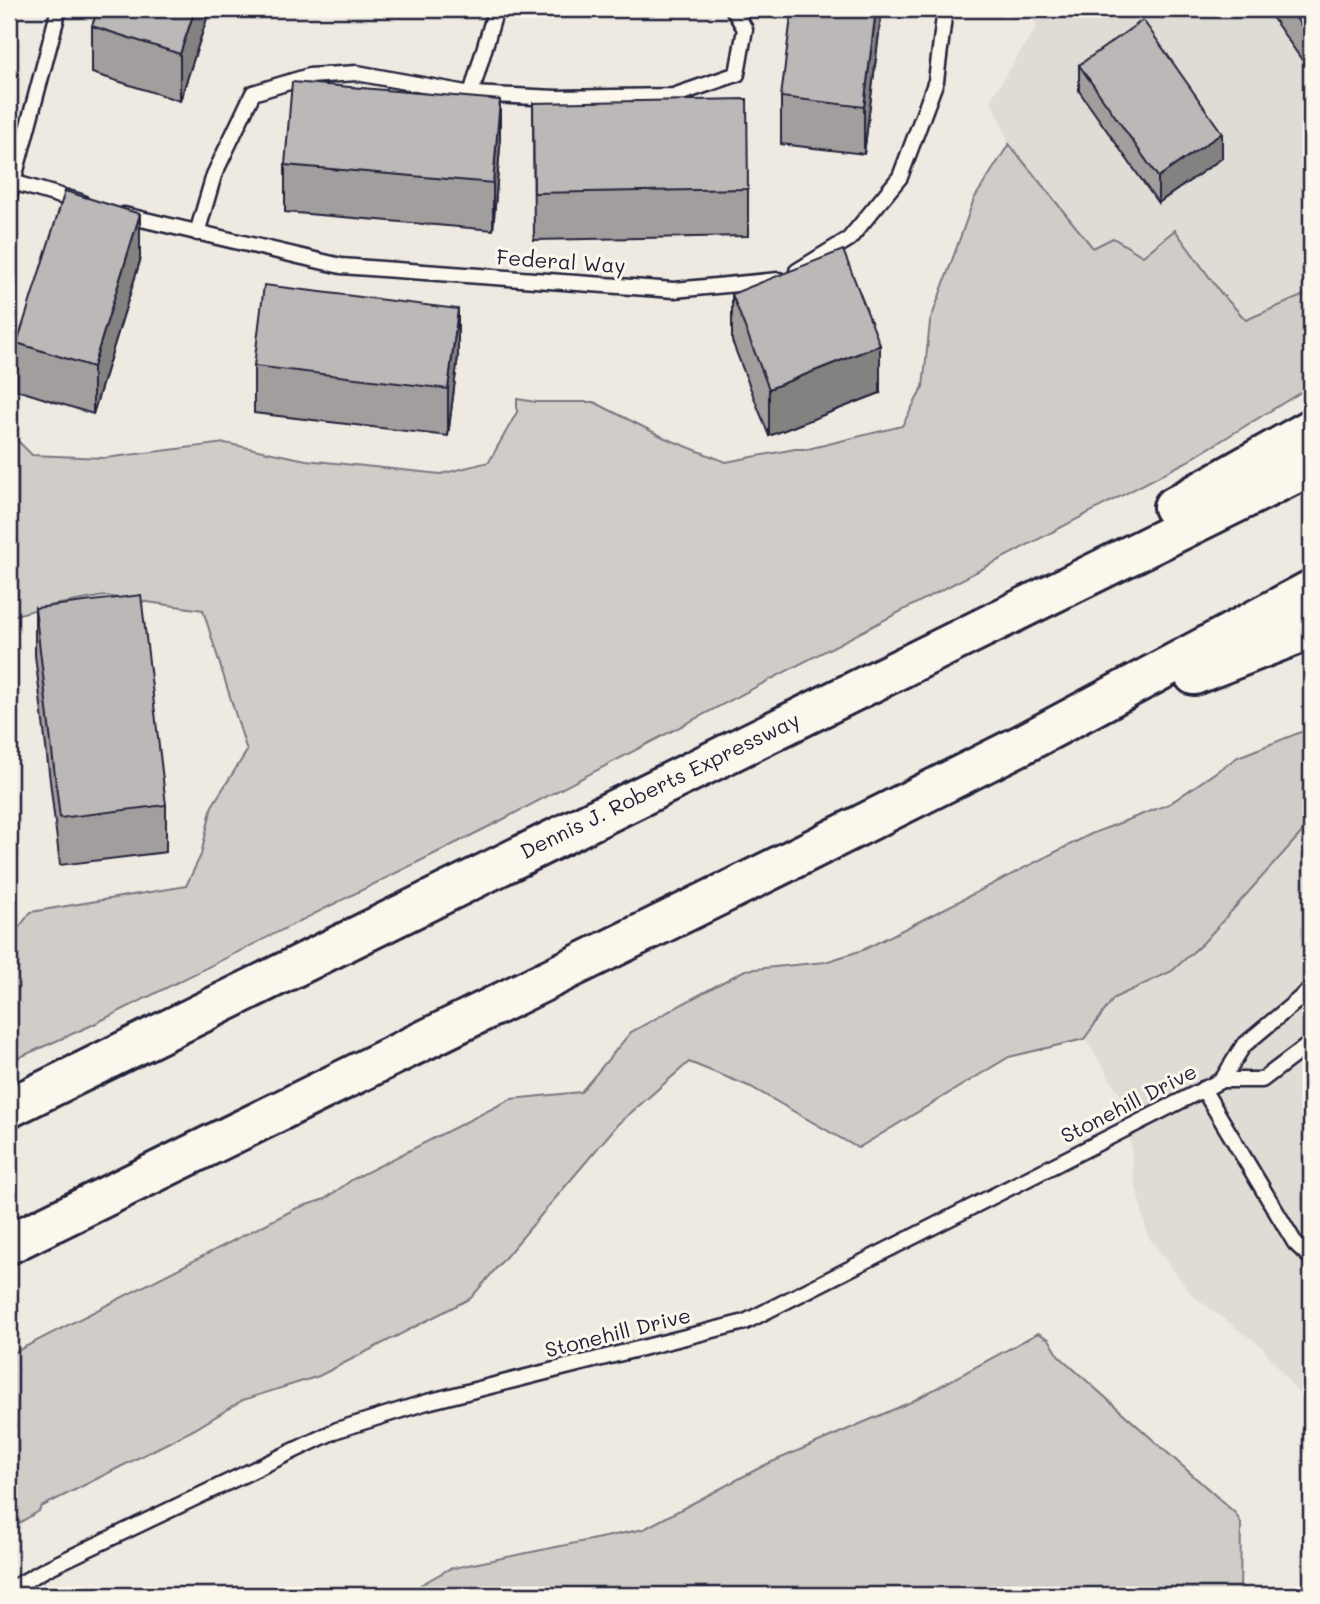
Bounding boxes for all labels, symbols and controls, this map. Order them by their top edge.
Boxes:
street label: Federal Way [496,243,626,278]
street label: Dennis J. Roberts Expressway [515,705,803,864]
street label: Stonehill Drive [1056,1057,1201,1149]
street label: Stonehill Drive [542,1300,693,1363]

